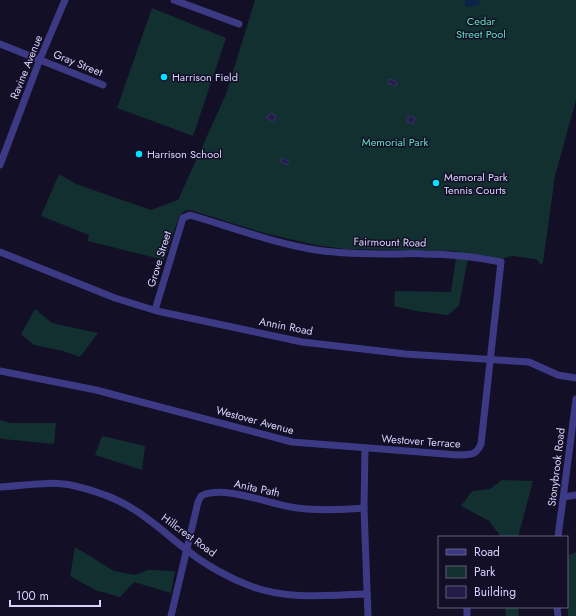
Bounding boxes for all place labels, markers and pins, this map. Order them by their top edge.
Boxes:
place label: Harrison Field [172,69,238,85]
marker: Harrison Field [159,72,169,82]
place label: Harrison School [147,146,222,162]
marker: Harrison School [134,149,144,159]
place label: Memoral Park Tennis Courts [444,169,508,198]
marker: Memoral Park Tennis Courts [431,178,441,188]

